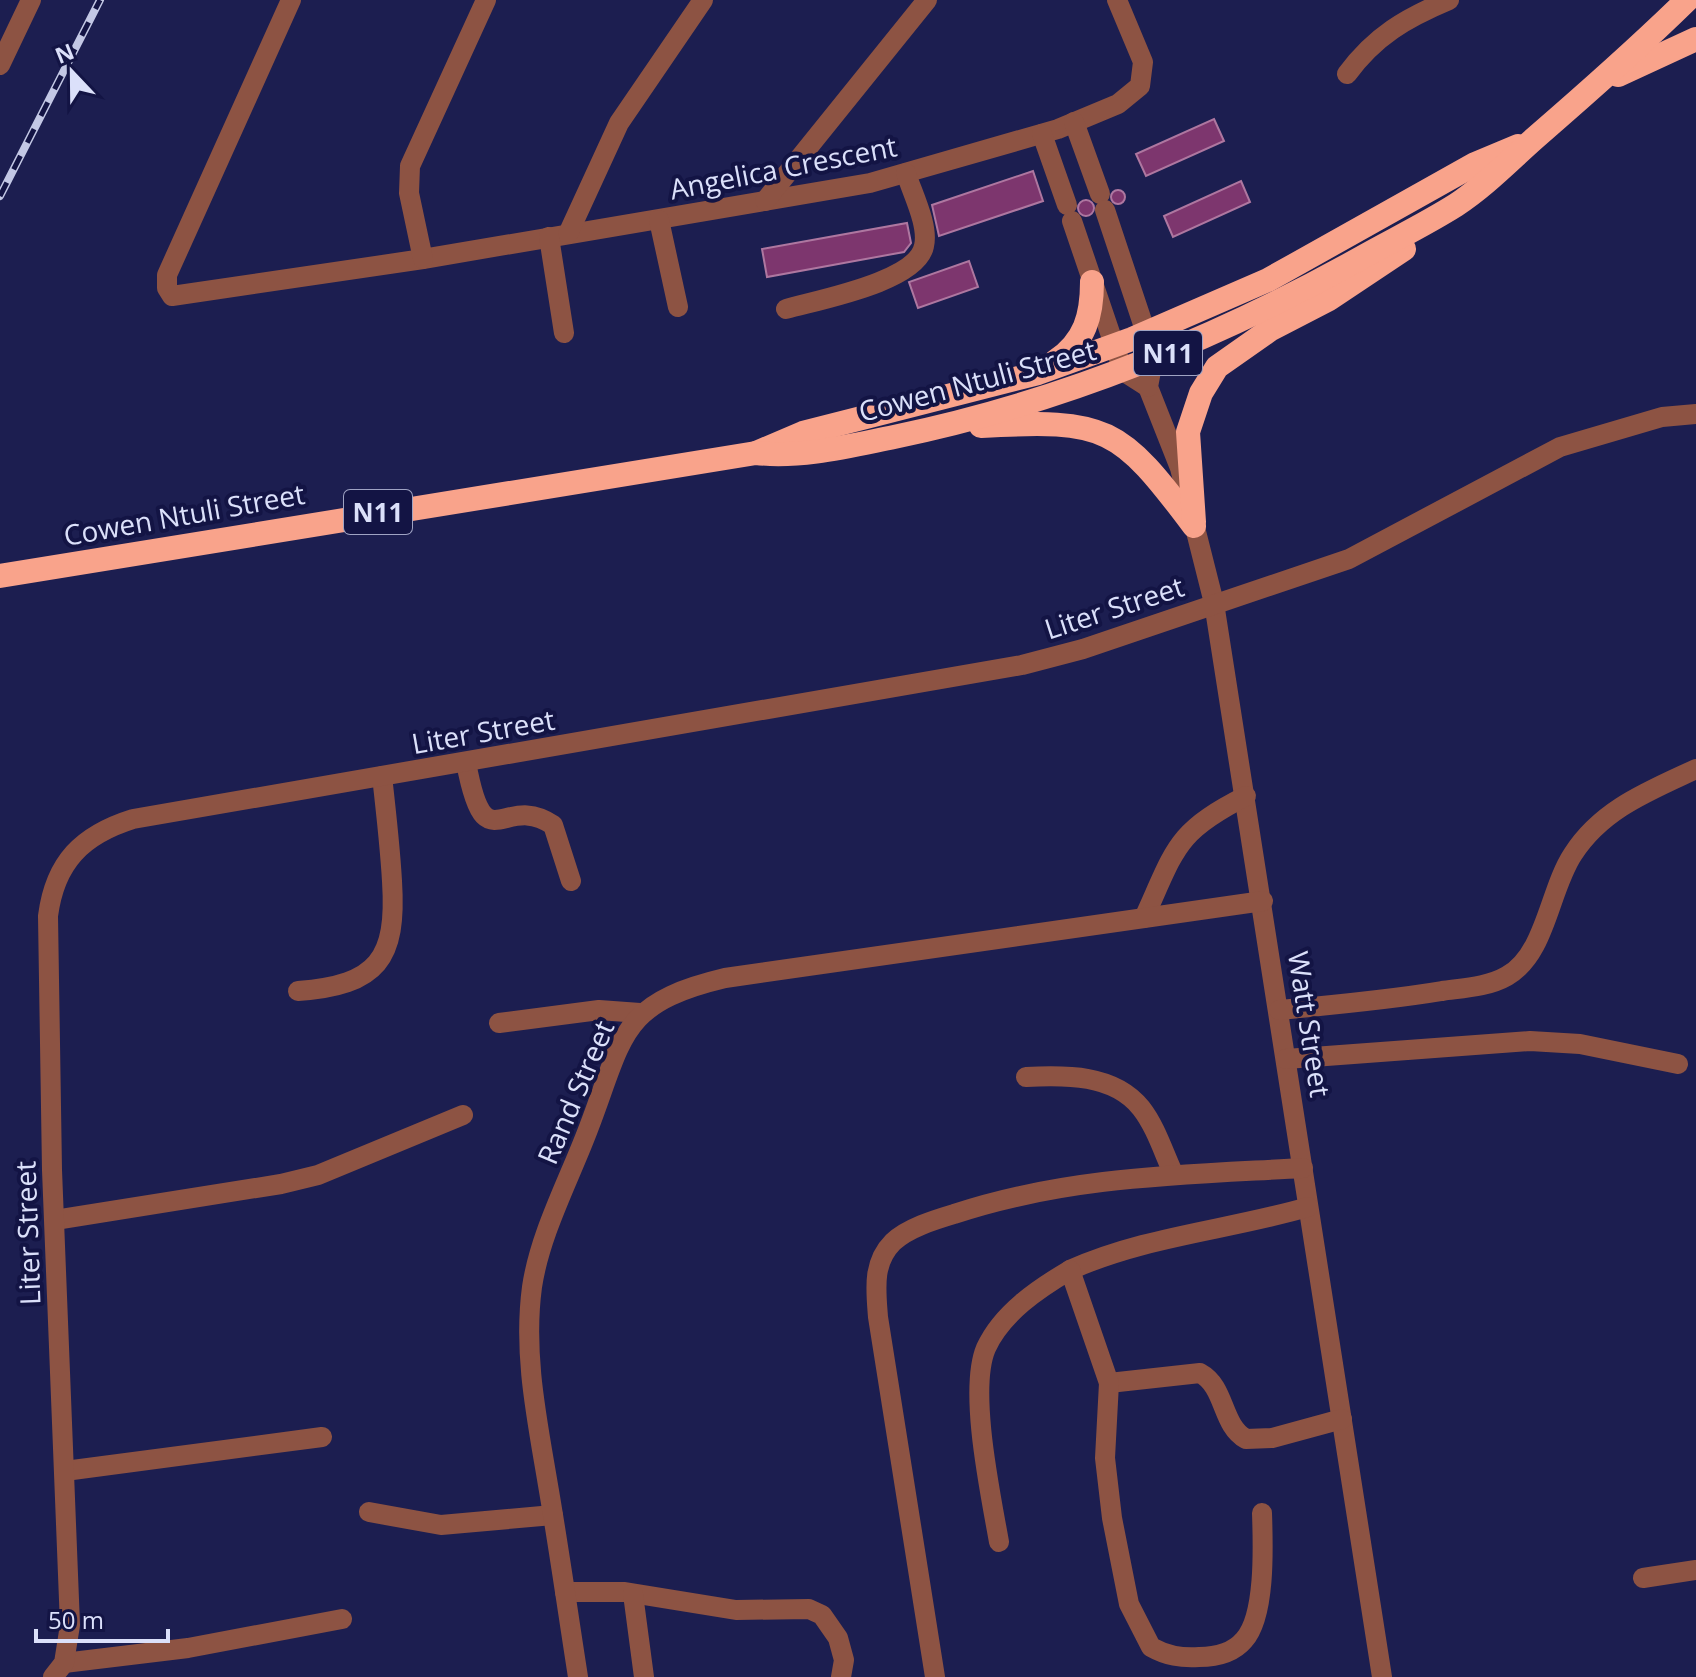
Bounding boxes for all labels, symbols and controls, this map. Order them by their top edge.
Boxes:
north arrow [32,32,112,112]
text: N [50,35,78,70]
street label: Angelica Crescent [666,126,900,208]
street label: Cowen Ntuli Street [854,330,1100,430]
road number: N11 [1134,331,1202,375]
street label: Cowen Ntuli Street [60,474,308,554]
road number: N11 [344,490,412,534]
street label: Liter Street [1040,567,1189,647]
street label: Liter Street [409,700,557,762]
street label: Watt Street [1280,949,1340,1100]
street label: Rand Street [528,1014,622,1170]
street label: Liter Street [5,1160,49,1306]
scale bar [36,1593,168,1643]
text: 50 m [48,1603,104,1636]

